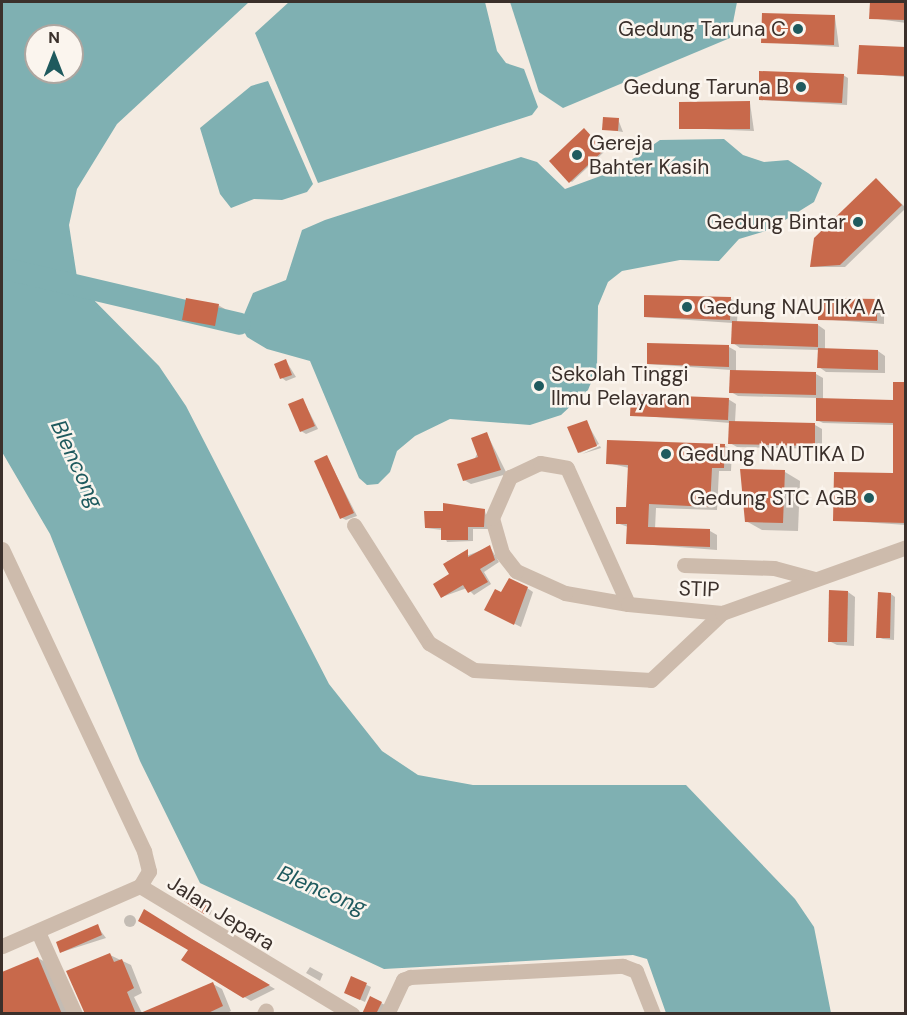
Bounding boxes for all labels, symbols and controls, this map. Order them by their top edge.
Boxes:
place label: Gedung Taruna C [618,16,786,42]
marker: Gedung Taruna C [791,22,805,36]
north arrow [24,24,84,84]
text: N [48,27,60,48]
place label: Gedung Taruna B [623,74,789,100]
marker: Gedung Taruna B [794,80,808,94]
place label: Gereja Bahter Kasih [589,130,709,180]
marker: Gereja Bahter Kasih [570,148,584,162]
place label: Gedung Bintar [706,209,846,235]
marker: Gedung Bintar [851,215,865,229]
place label: Gedung NAUTIKA A [699,294,885,320]
marker: Gedung NAUTIKA A [680,300,694,314]
place label: Sekolah Tinggi Ilmu Pelayaran [551,361,690,411]
marker: Sekolah Tinggi Ilmu Pelayaran [532,379,546,393]
water label: Blencong [45,416,109,512]
place label: Gedung NAUTIKA D [678,441,865,467]
marker: Gedung NAUTIKA D [659,447,673,461]
place label: Gedung STC AGB [689,485,857,511]
marker: Gedung STC AGB [862,491,876,505]
street label: STIP [678,576,720,602]
water label: Blencong [274,860,370,920]
street label: Jalan Jepara [163,870,279,956]

